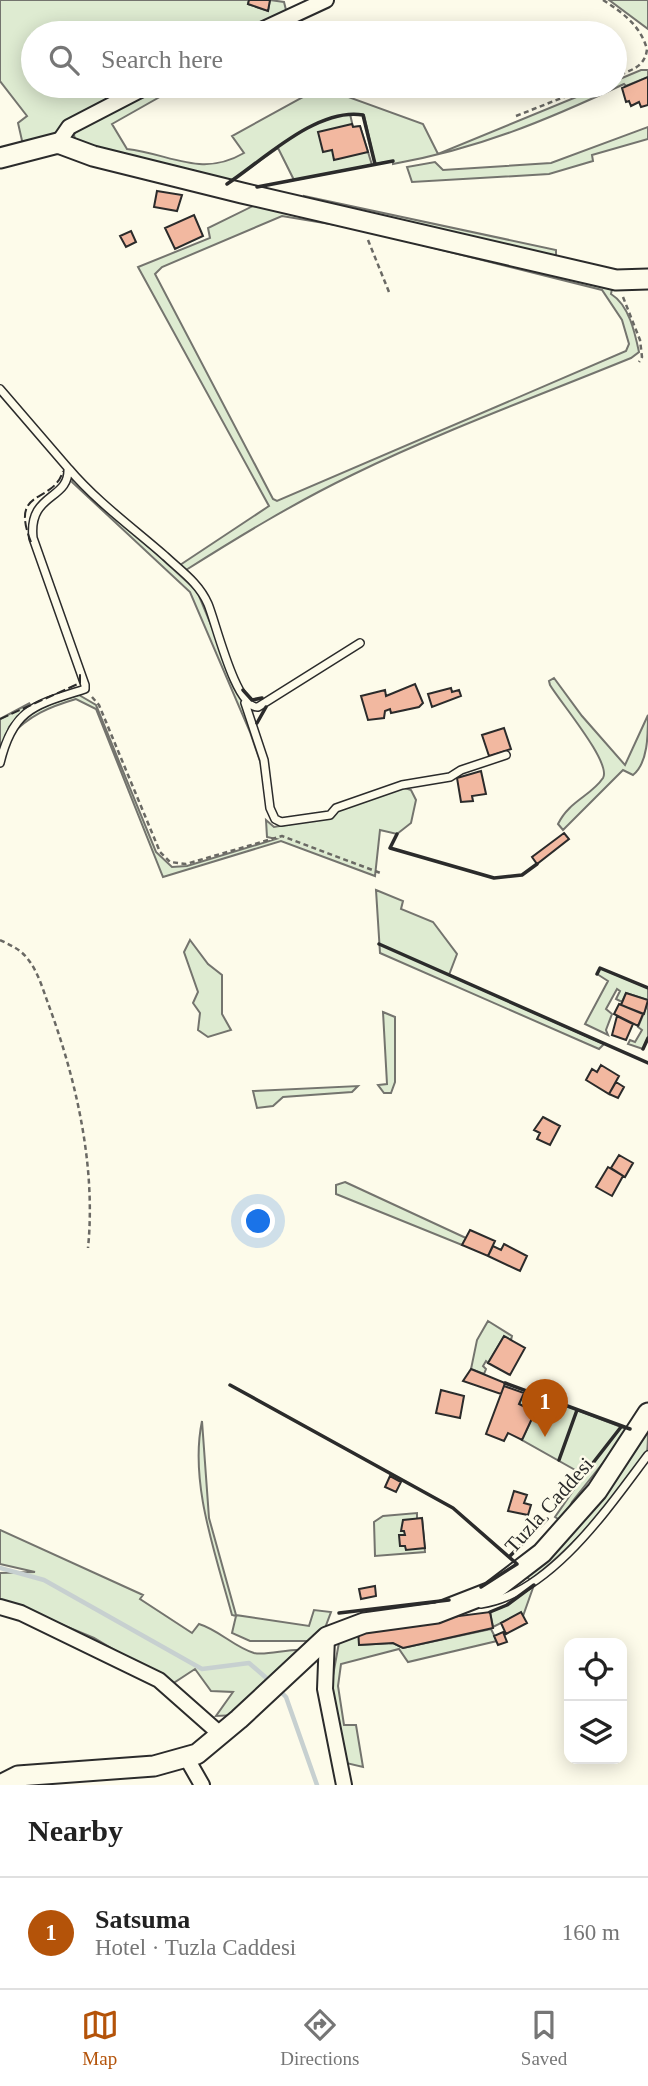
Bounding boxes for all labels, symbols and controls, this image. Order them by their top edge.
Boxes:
search box [21,21,627,98]
icon: search [45,41,83,79]
text: Search here [101,45,223,74]
your location [241,1204,275,1238]
pin: 1 [522,1379,568,1437]
street label: Tuzla Caddesi [500,1452,598,1558]
map controls [564,1638,627,1764]
button: locate [564,1638,627,1701]
button: layers [564,1701,627,1764]
text: Nearby [28,1814,123,1847]
text: Satsuma [95,1905,190,1934]
text: 1 [45,1920,57,1945]
text: 160 m [562,1920,620,1945]
text: Hotel · Tuzla Caddesi [95,1935,296,1960]
tab: Map [81,2006,119,2070]
tab: Directions [280,2006,359,2070]
tab: Saved [521,2006,567,2070]

